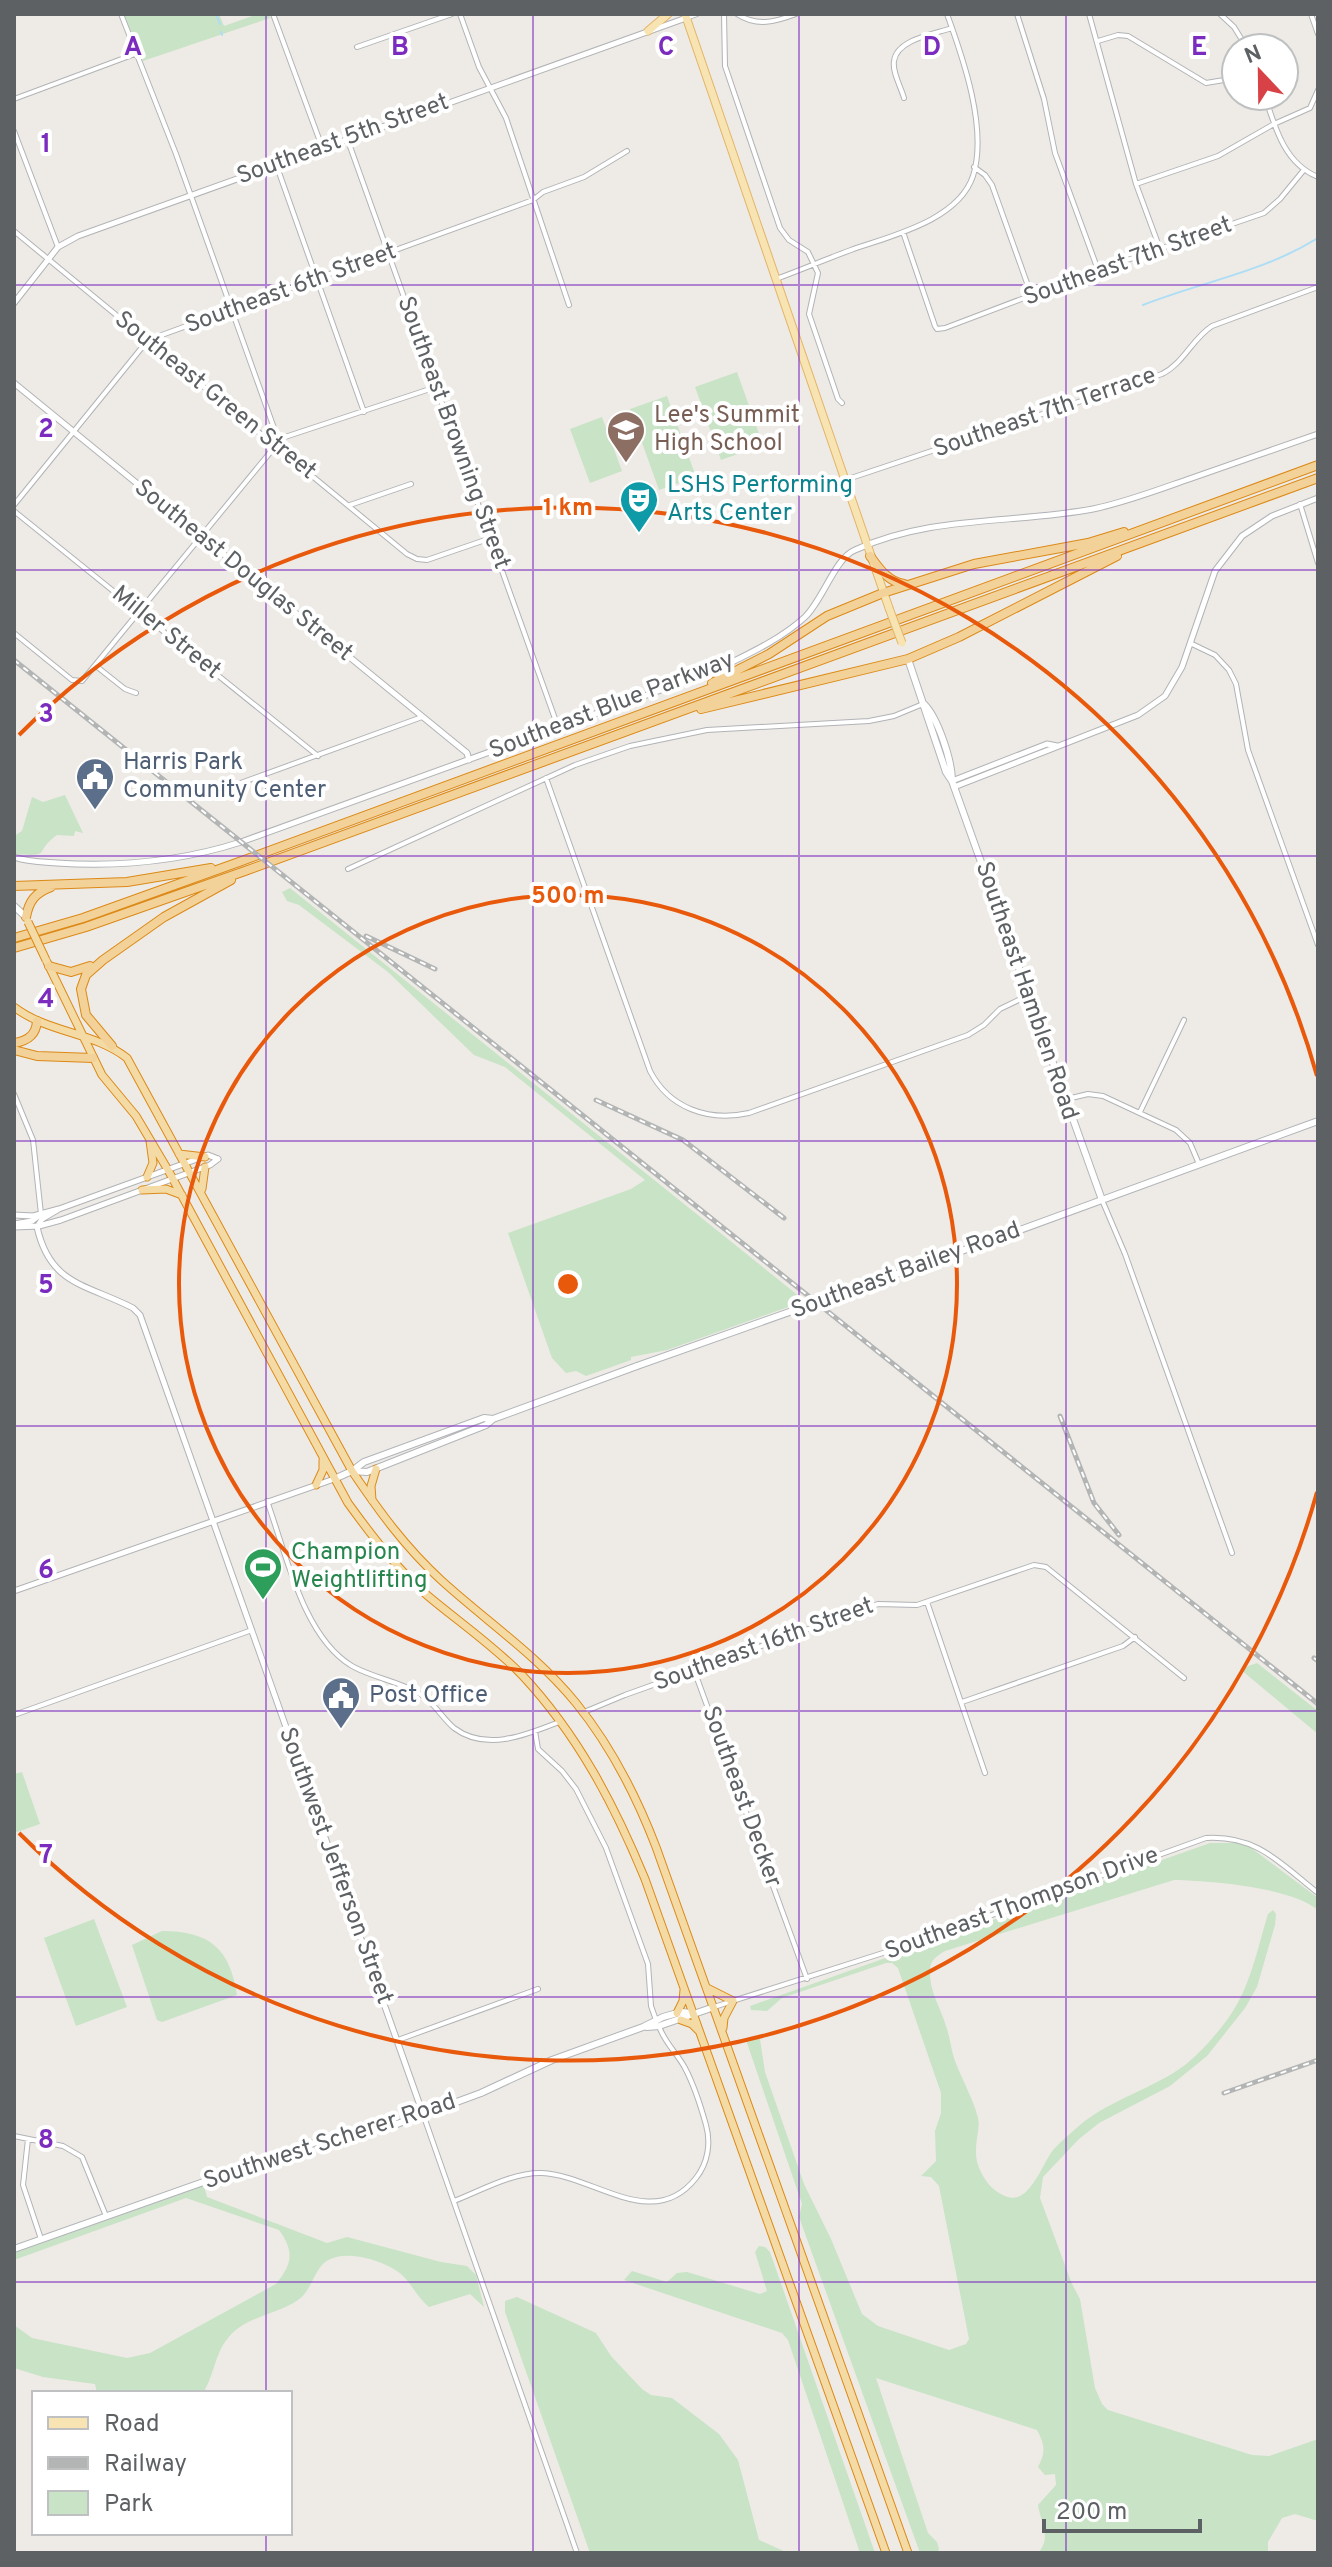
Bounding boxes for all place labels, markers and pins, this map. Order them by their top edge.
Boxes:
place label: Lee's Summit High School [654,401,800,459]
school or university icon: Lee's Summit High School [605,409,647,464]
place label: LSHS Performing Arts Center [667,471,853,529]
theatre icon: LSHS Performing Arts Center [618,479,660,534]
place label: Harris Park Community Center [123,748,326,806]
public building icon: Harris Park Community Center [74,756,116,811]
centre of rings [554,1270,582,1298]
place label: Champion Weightlifting [291,1538,428,1596]
sports icon: Champion Weightlifting [242,1546,284,1601]
public building icon: Post Office [320,1675,362,1730]
place label: Post Office [369,1681,488,1711]

